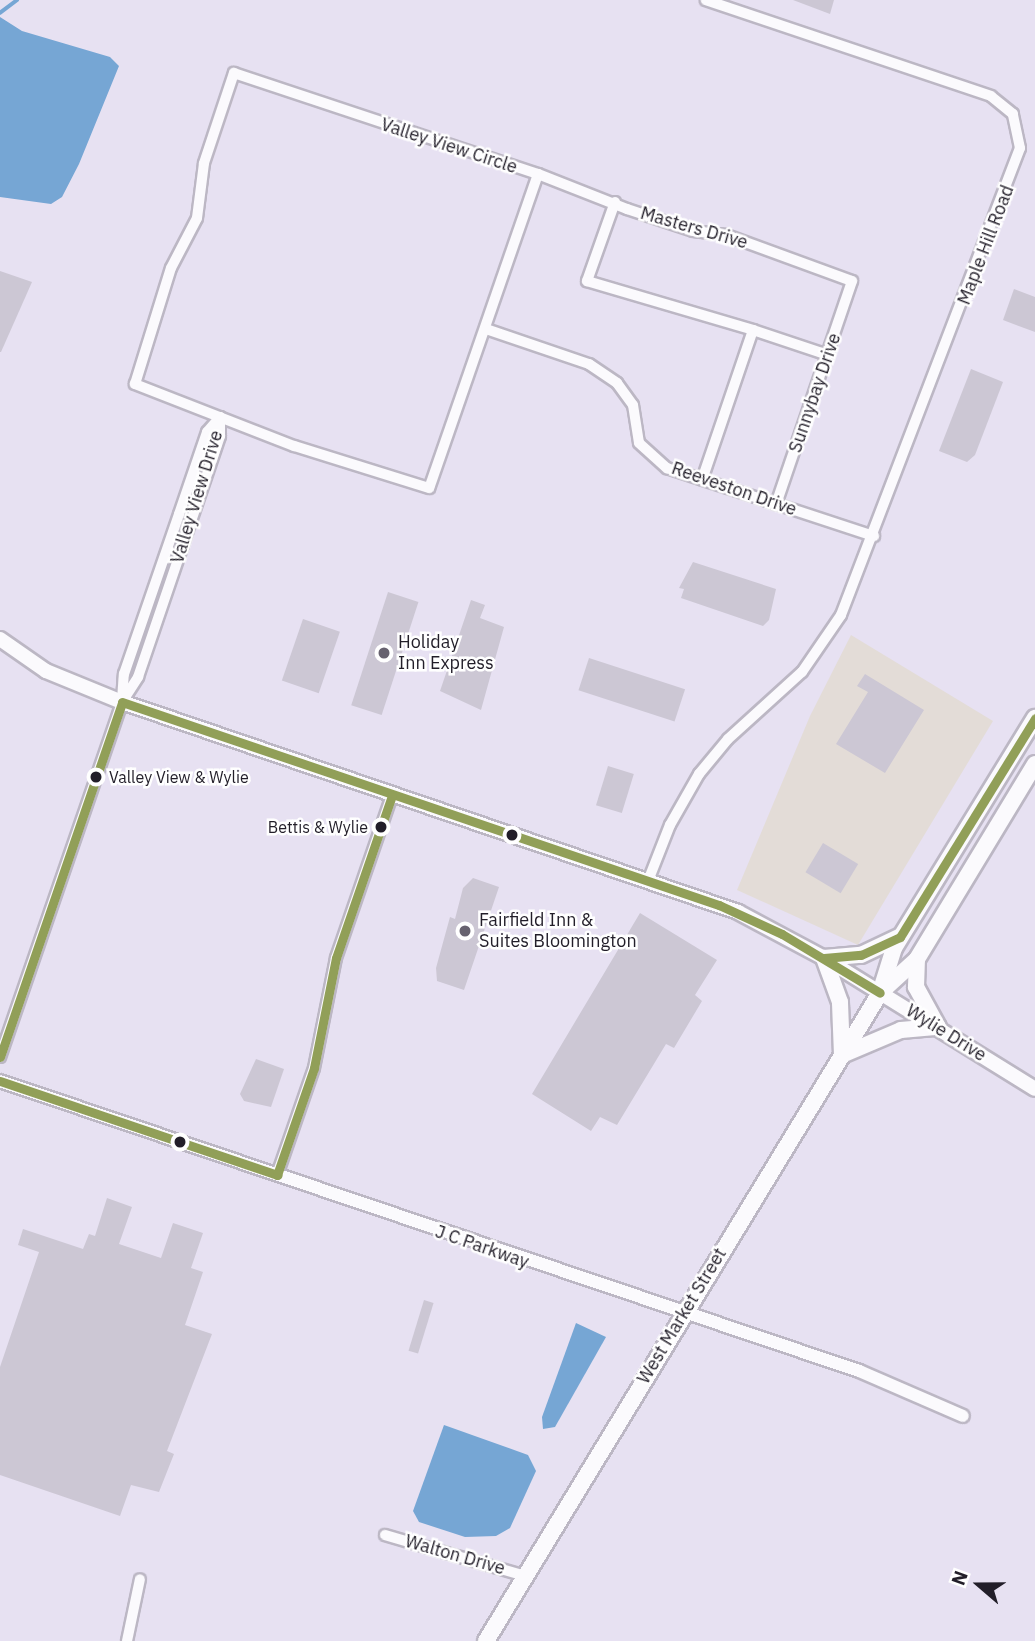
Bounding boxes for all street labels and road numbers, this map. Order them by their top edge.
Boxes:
street label: Valley View Circle [378,114,520,178]
street label: Maple Hill Road [953,182,1019,308]
street label: Masters Drive [638,202,750,254]
street label: Sunnybay Drive [784,330,846,456]
street label: Valley View Drive [167,428,227,566]
street label: Reeveston Drive [669,458,799,520]
street label: Wylie Drive [902,1000,990,1066]
street label: J C Parkway [432,1221,532,1273]
street label: West Market Street [633,1244,731,1388]
street label: Walton Drive [403,1530,507,1580]

